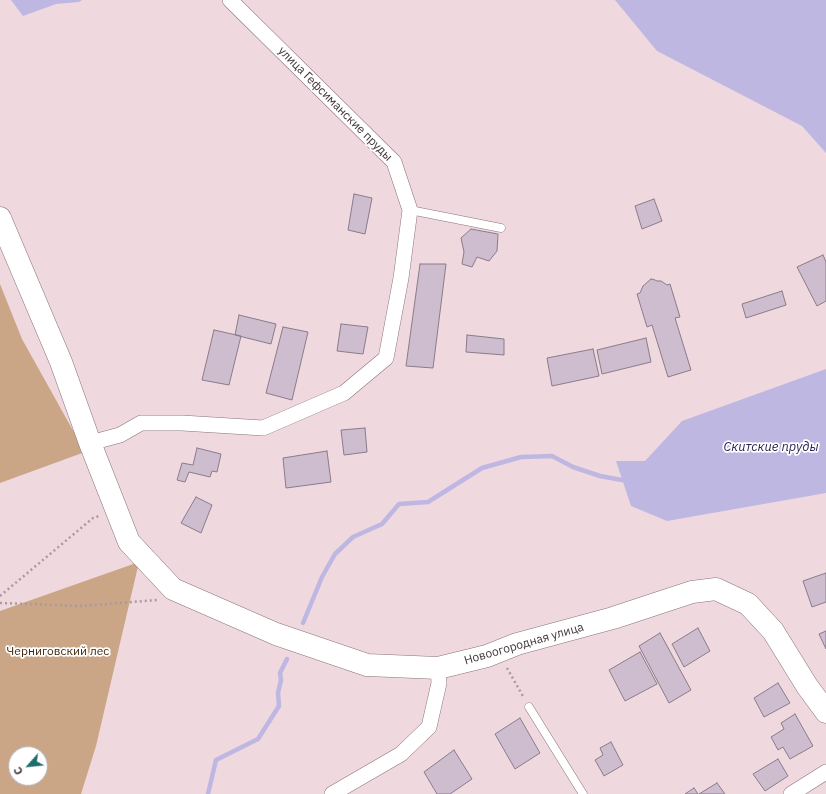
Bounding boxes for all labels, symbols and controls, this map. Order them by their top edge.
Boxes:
street label: улица Гефсиманские пруды [275,44,395,164]
water label: Скитские пруды [723,439,819,455]
street label: Новоогородная улица [462,620,586,668]
park label: Черниговский лес [7,645,109,659]
north arrow [8,746,48,786]
text: С [10,765,26,777]

